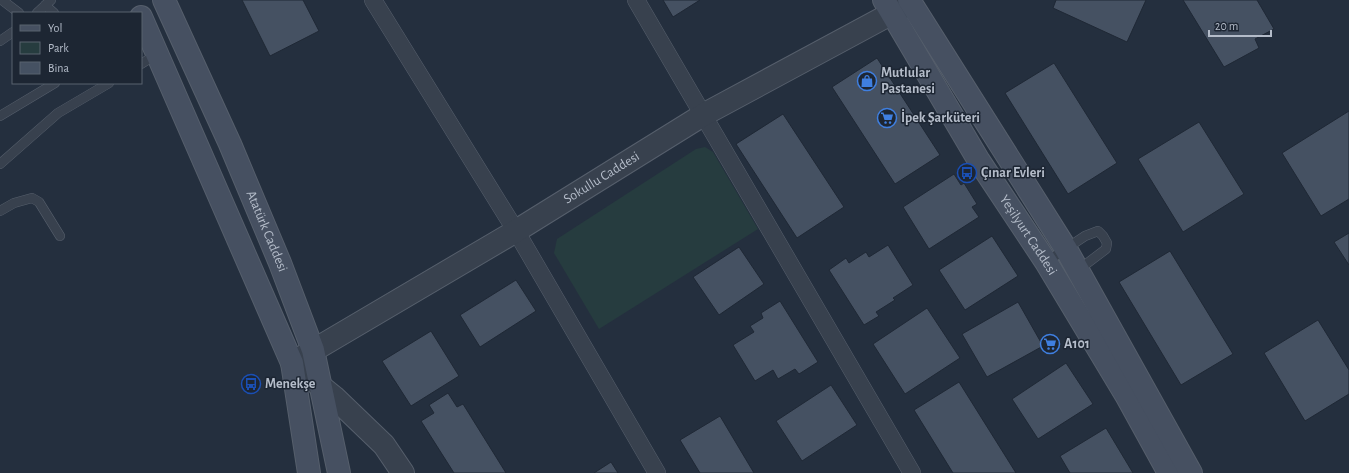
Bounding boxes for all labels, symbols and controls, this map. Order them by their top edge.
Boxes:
legend [12,12,142,84]
scale bar [1209,12,1271,38]
text: 20 m [1215,20,1238,32]
text: Yol [48,22,62,34]
text: Park [48,42,69,54]
text: Bina [48,62,70,74]
place label: Mutlular Pastanesi [881,66,935,96]
shop icon: Mutlular Pastanesi [856,70,878,92]
supermarket icon: İpek Şarküteri [876,107,898,129]
place label: İpek Şarküteri [901,109,980,125]
street label: Sokullu Caddesi [561,149,642,207]
bus stop icon: Çınar Evleri [956,162,978,184]
place label: Çınar Evleri [981,166,1045,180]
street label: Atatürk Caddesi [243,188,290,274]
street label: Yeşilyurt Caddesi [997,193,1059,278]
supermarket icon: A101 [1039,333,1061,355]
place label: A101 [1064,337,1090,351]
bus stop icon: Menekşe [240,373,262,395]
place label: Menekşe [265,377,316,391]

